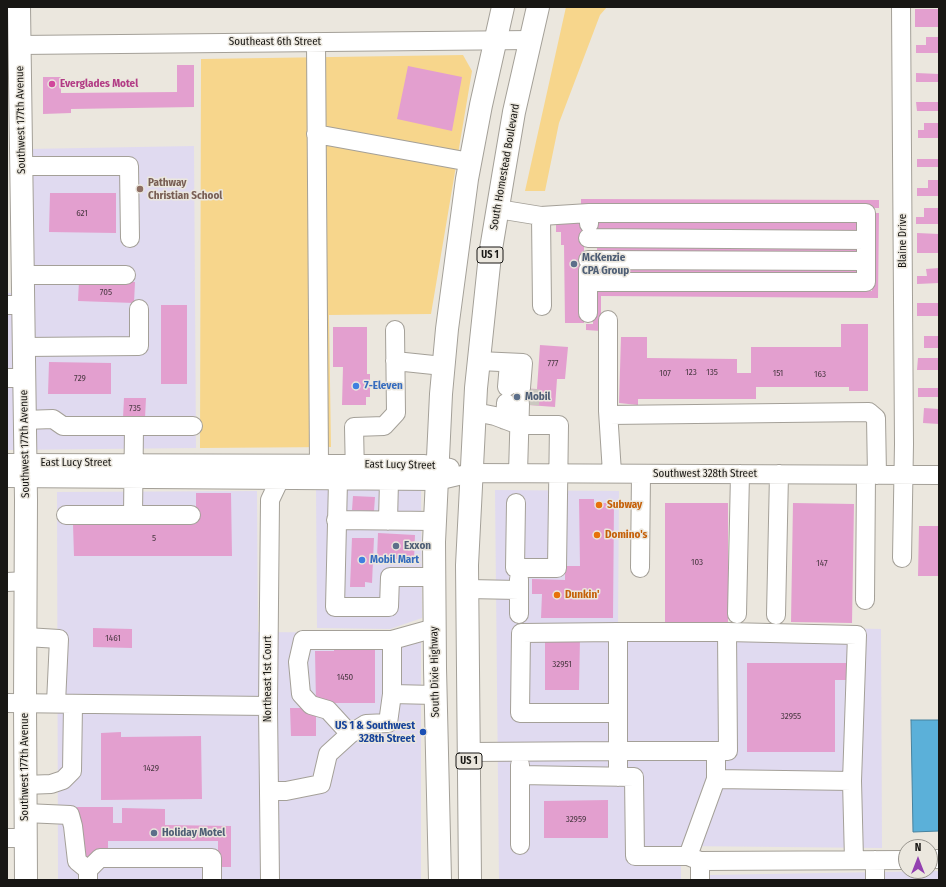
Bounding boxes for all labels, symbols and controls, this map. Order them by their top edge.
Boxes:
street label: Southeast 6th Street [229,35,321,49]
street label: Southwest 177th Avenue [13,66,29,174]
place label: Everglades Motel [60,77,138,91]
marker: Everglades Motel [47,79,57,89]
street label: South Homestead Boulevard [487,103,523,231]
place label: Pathway Christian School [148,176,222,202]
marker: Pathway Christian School [135,184,145,194]
house number: 621 [76,208,88,218]
street label: Blaine Drive [896,214,910,268]
road number: US 1 [477,247,503,263]
place label: McKenzie CPA Group [582,251,629,277]
marker: McKenzie CPA Group [569,259,579,269]
house number: 705 [100,287,112,297]
house number: 777 [548,358,558,368]
house number: 123 [685,367,697,377]
house number: 135 [706,367,718,377]
house number: 107 [659,368,671,378]
house number: 151 [773,368,783,378]
house number: 163 [814,369,826,379]
house number: 729 [74,373,86,383]
place label: 7-Eleven [364,379,403,393]
marker: 7-Eleven [351,381,361,391]
street label: Southwest 177th Avenue [17,390,33,498]
place label: Mobil [525,390,551,404]
marker: Mobil [512,392,522,402]
house number: 735 [129,403,141,413]
street label: East Lucy Street [41,456,111,470]
street label: East Lucy Street [364,458,436,472]
street label: Southwest 328th Street [653,467,757,481]
place label: Subway [607,498,642,512]
marker: Subway [594,500,604,510]
place label: Domino's [605,528,647,542]
marker: Domino's [592,530,602,540]
house number: 5 [152,533,156,543]
place label: Exxon [404,539,431,553]
marker: Exxon [391,541,401,551]
place label: Mobil Mart [370,553,419,567]
marker: Mobil Mart [357,555,367,565]
house number: 103 [691,557,703,567]
house number: 147 [816,558,828,568]
place label: Dunkin' [565,588,600,602]
marker: Dunkin' [552,590,562,600]
street label: South Dixie Highway [428,626,442,718]
house number: 1461 [105,633,121,643]
street label: Northeast 1st Court [261,636,275,722]
house number: 32951 [552,659,572,669]
house number: 1450 [337,672,353,682]
house number: 32955 [781,711,801,721]
street label: Southwest 177th Avenue [18,713,32,821]
place label: US 1 & Southwest 328th Street [335,719,415,745]
marker: US 1 & Southwest 328th Street [418,727,428,737]
road number: US 1 [456,753,482,769]
house number: 1429 [143,763,159,773]
house number: 32959 [566,814,586,824]
place label: Holiday Motel [162,826,225,840]
marker: Holiday Motel [149,828,159,838]
north arrow [898,839,938,879]
text: N [915,841,921,854]

